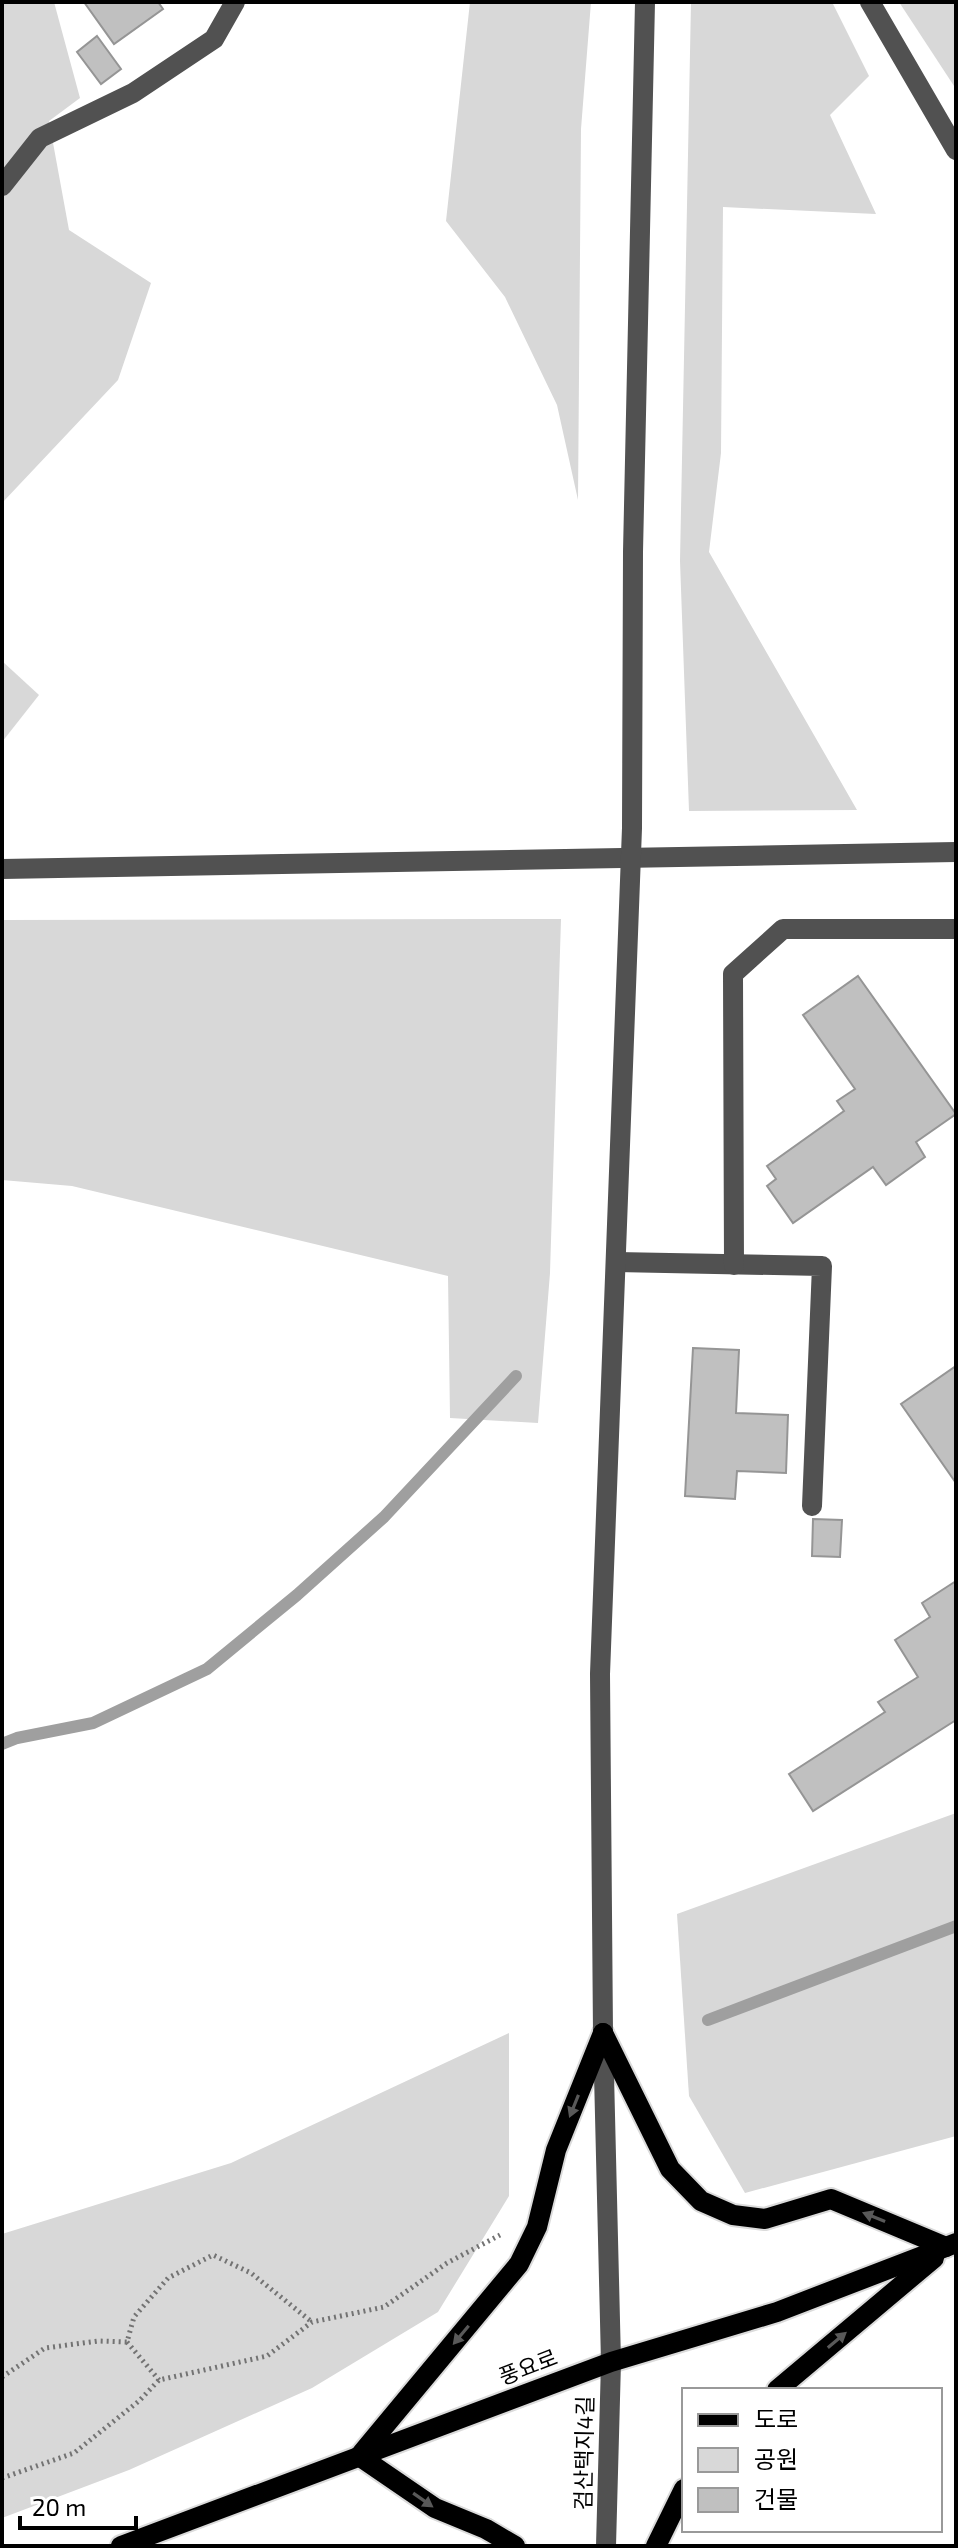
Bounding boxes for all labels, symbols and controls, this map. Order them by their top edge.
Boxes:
one-way arrow [567,2094,580,2118]
one-way arrow [862,2211,886,2224]
one-way arrow [453,2325,470,2345]
one-way arrow [827,2332,847,2349]
street label: 풍요로 [495,2343,561,2389]
legend [682,2388,942,2532]
street label: 검산택지4길 [569,2395,597,2511]
text: 도로 [754,2404,798,2433]
text: 공원 [754,2444,798,2473]
scale bar [20,2480,136,2530]
text: 건물 [754,2484,798,2513]
text: 20 m [32,2492,86,2521]
one-way arrow [413,2492,434,2507]

